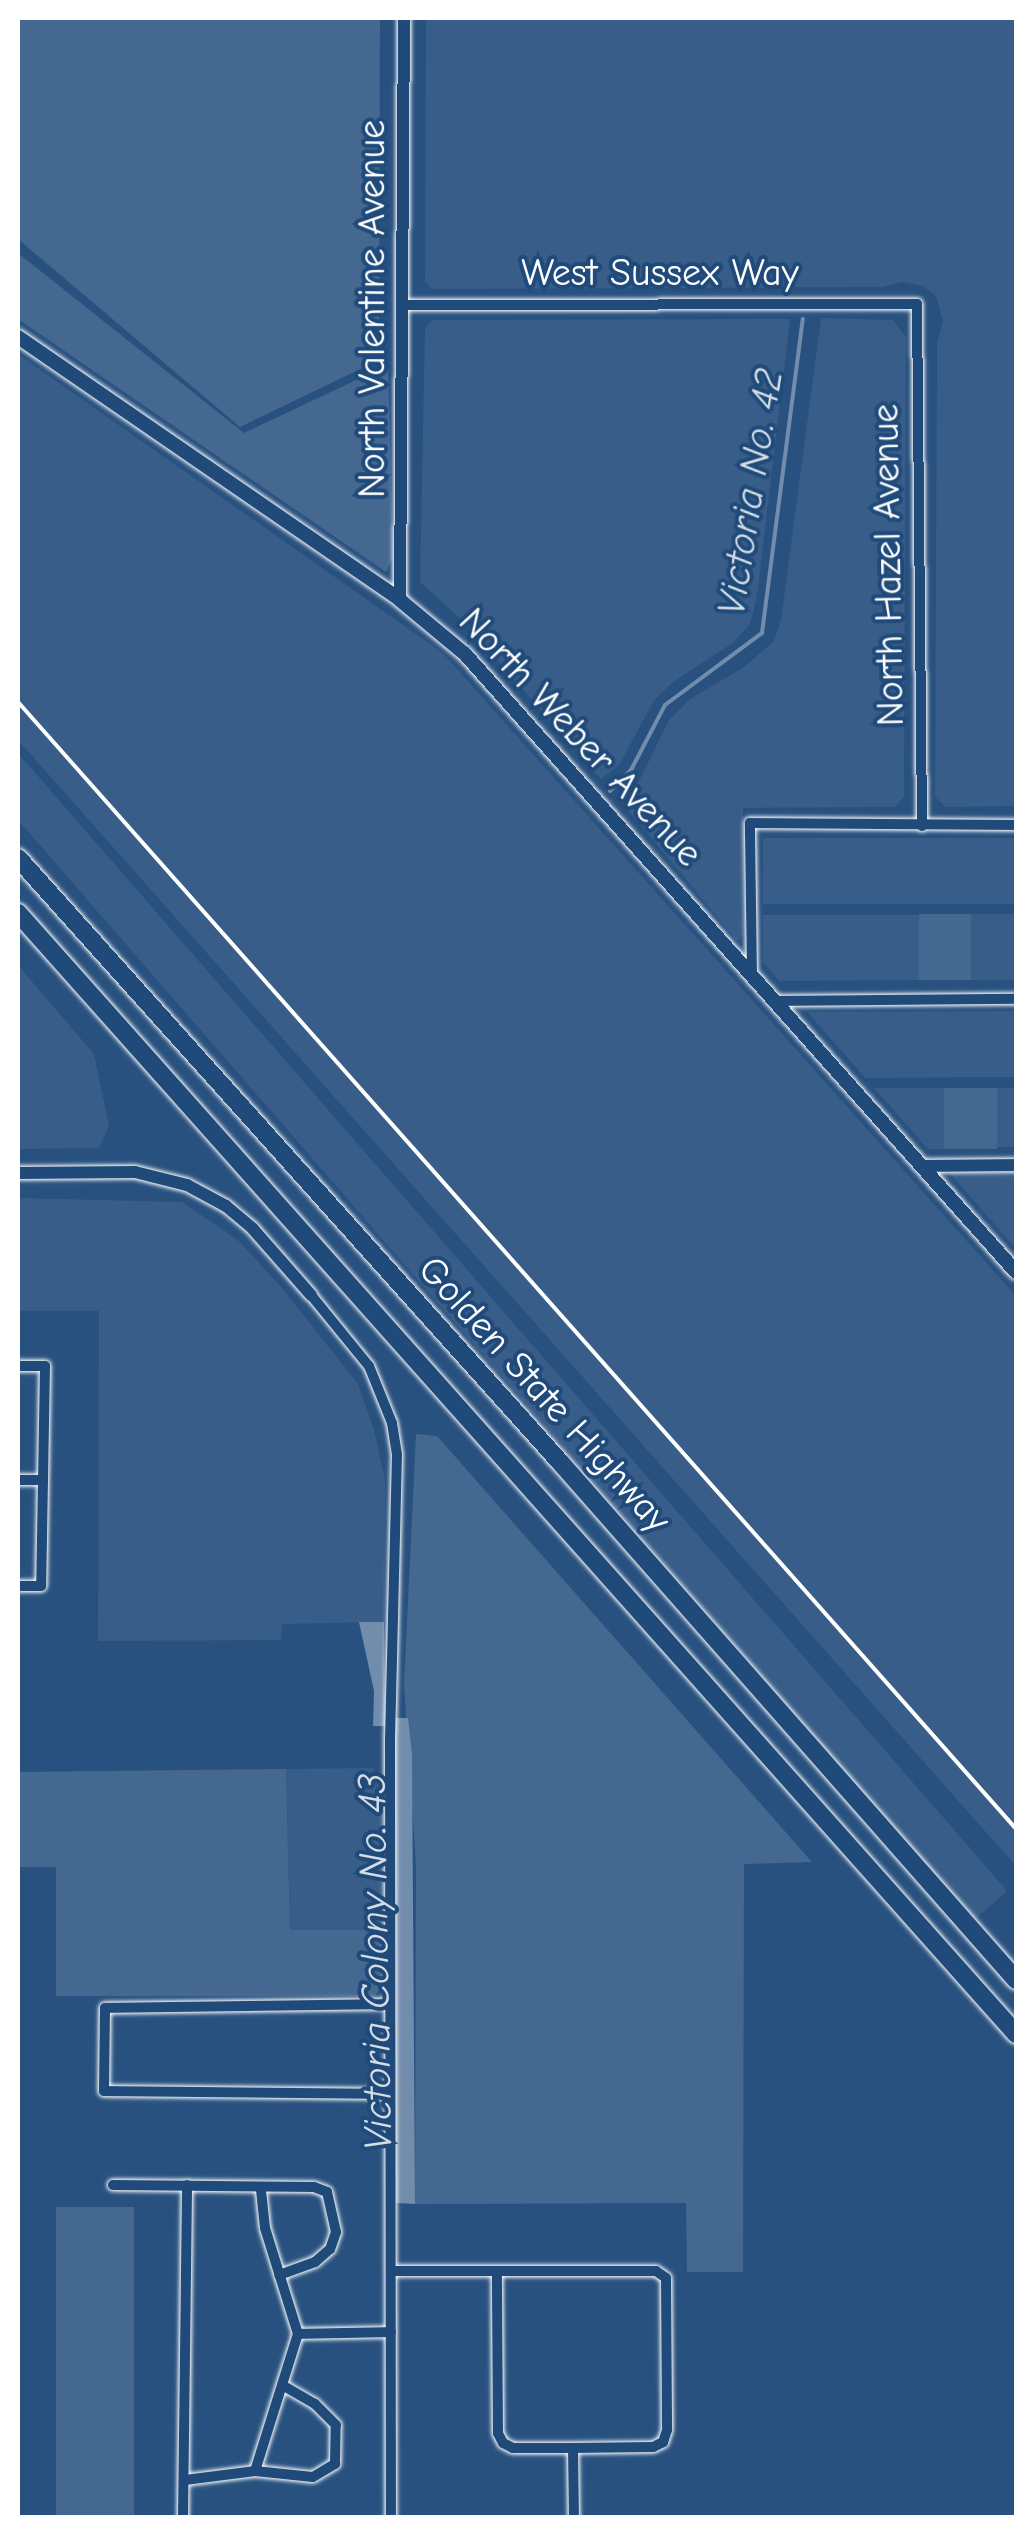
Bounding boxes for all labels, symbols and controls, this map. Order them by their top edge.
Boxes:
street label: North Valentine Avenue [350,120,396,498]
street label: West Sussex Way [521,251,799,297]
water label: Victoria No. 42 [707,365,793,619]
street label: North Hazel Avenue [863,403,915,727]
street label: North Weber Avenue [449,599,711,877]
street label: Golden State Highway [408,1248,680,1542]
water label: Victoria Colony No. 43 [348,1773,402,2151]

